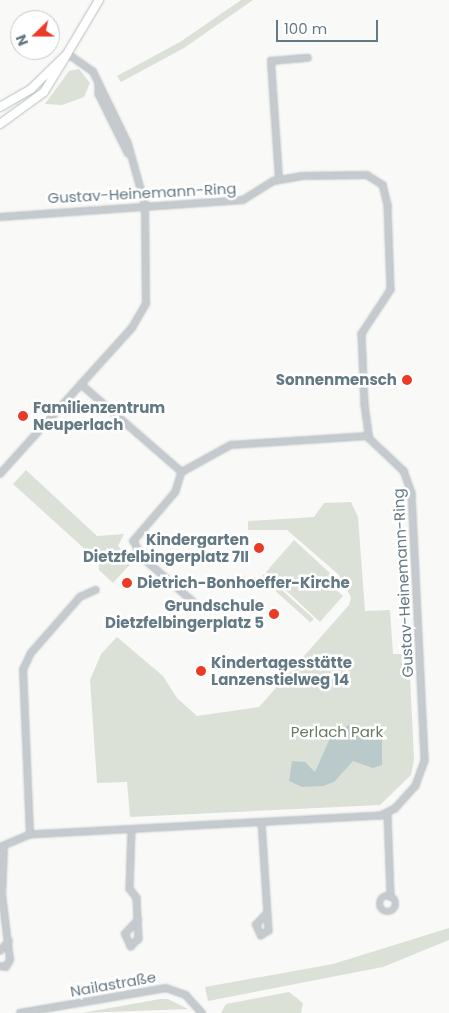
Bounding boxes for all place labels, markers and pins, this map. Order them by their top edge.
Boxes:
place label: Sonnenmensch [276,371,397,389]
marker: Sonnenmensch [401,374,413,386]
place label: Familienzentrum Neuperlach [33,398,165,433]
marker: Familienzentrum Neuperlach [17,410,29,422]
place label: Kindergarten Dietzfelbingerplatz 7II [83,530,249,565]
marker: Kindergarten Dietzfelbingerplatz 7II [253,542,265,554]
place label: Dietrich-Bonhoeffer-Kirche [137,574,350,592]
marker: Dietrich-Bonhoeffer-Kirche [121,577,133,589]
place label: Grundschule Dietzfelbingerplatz 5 [105,596,264,631]
marker: Grundschule Dietzfelbingerplatz 5 [268,608,280,620]
place label: Kindertagesstätte Lanzenstielweg 14 [211,653,352,688]
marker: Kindertagesstätte Lanzenstielweg 14 [195,665,207,677]

